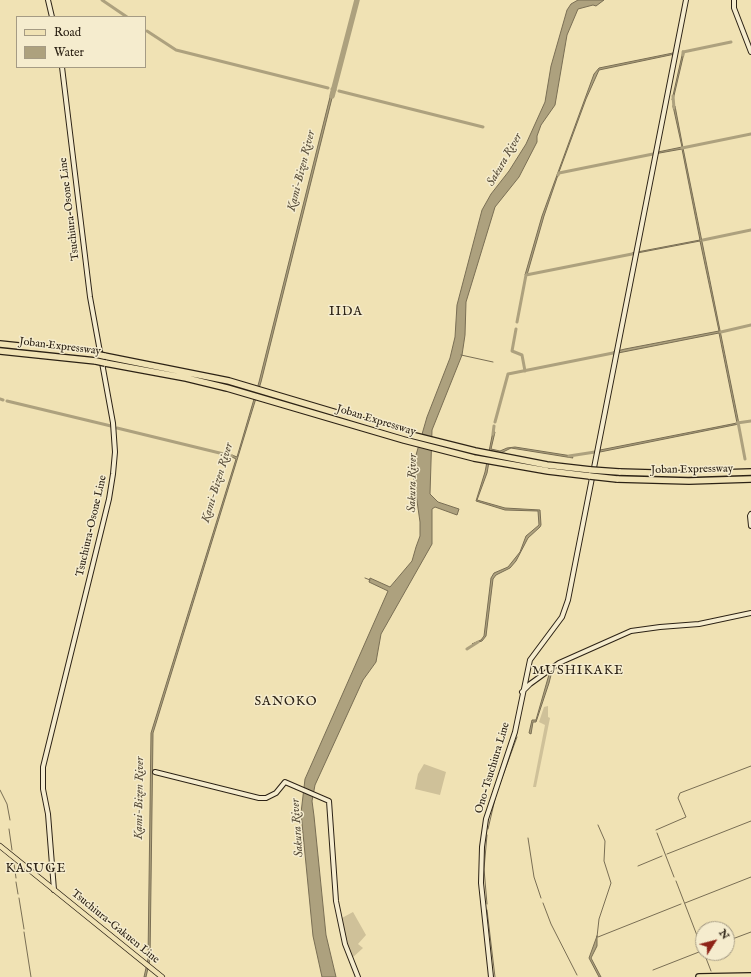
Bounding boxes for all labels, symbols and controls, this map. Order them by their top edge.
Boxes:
legend [16,16,146,68]
text: Road [54,25,81,40]
text: Water [54,45,84,60]
water label: Kami-Bizen River [285,129,319,213]
water label: Sakura River [484,131,526,189]
street label: Tsuchiura-Osone Line [57,157,83,261]
district label: IIDA [329,304,363,320]
street label: Joban Expressway [18,335,102,359]
street label: Joban Expressway [335,403,417,439]
water label: Kami-Bizen River [199,441,237,525]
water label: Sakura River [405,454,421,512]
street label: Joban Expressway [651,463,733,477]
street label: Tsuchiura-Osone Line [74,474,110,578]
district label: MUSHIKAKE [532,663,624,679]
district label: SANOKO [254,694,318,710]
street label: Ono-Tsuchiura Line [473,721,513,815]
water label: Kami-Bizen River [132,756,148,840]
water label: Sakura River [289,798,307,858]
district label: KASUGE [5,861,67,877]
street label: Tsuchiura-Gakuen Line [68,887,162,967]
north arrow [695,921,735,961]
text: N [715,927,732,943]

